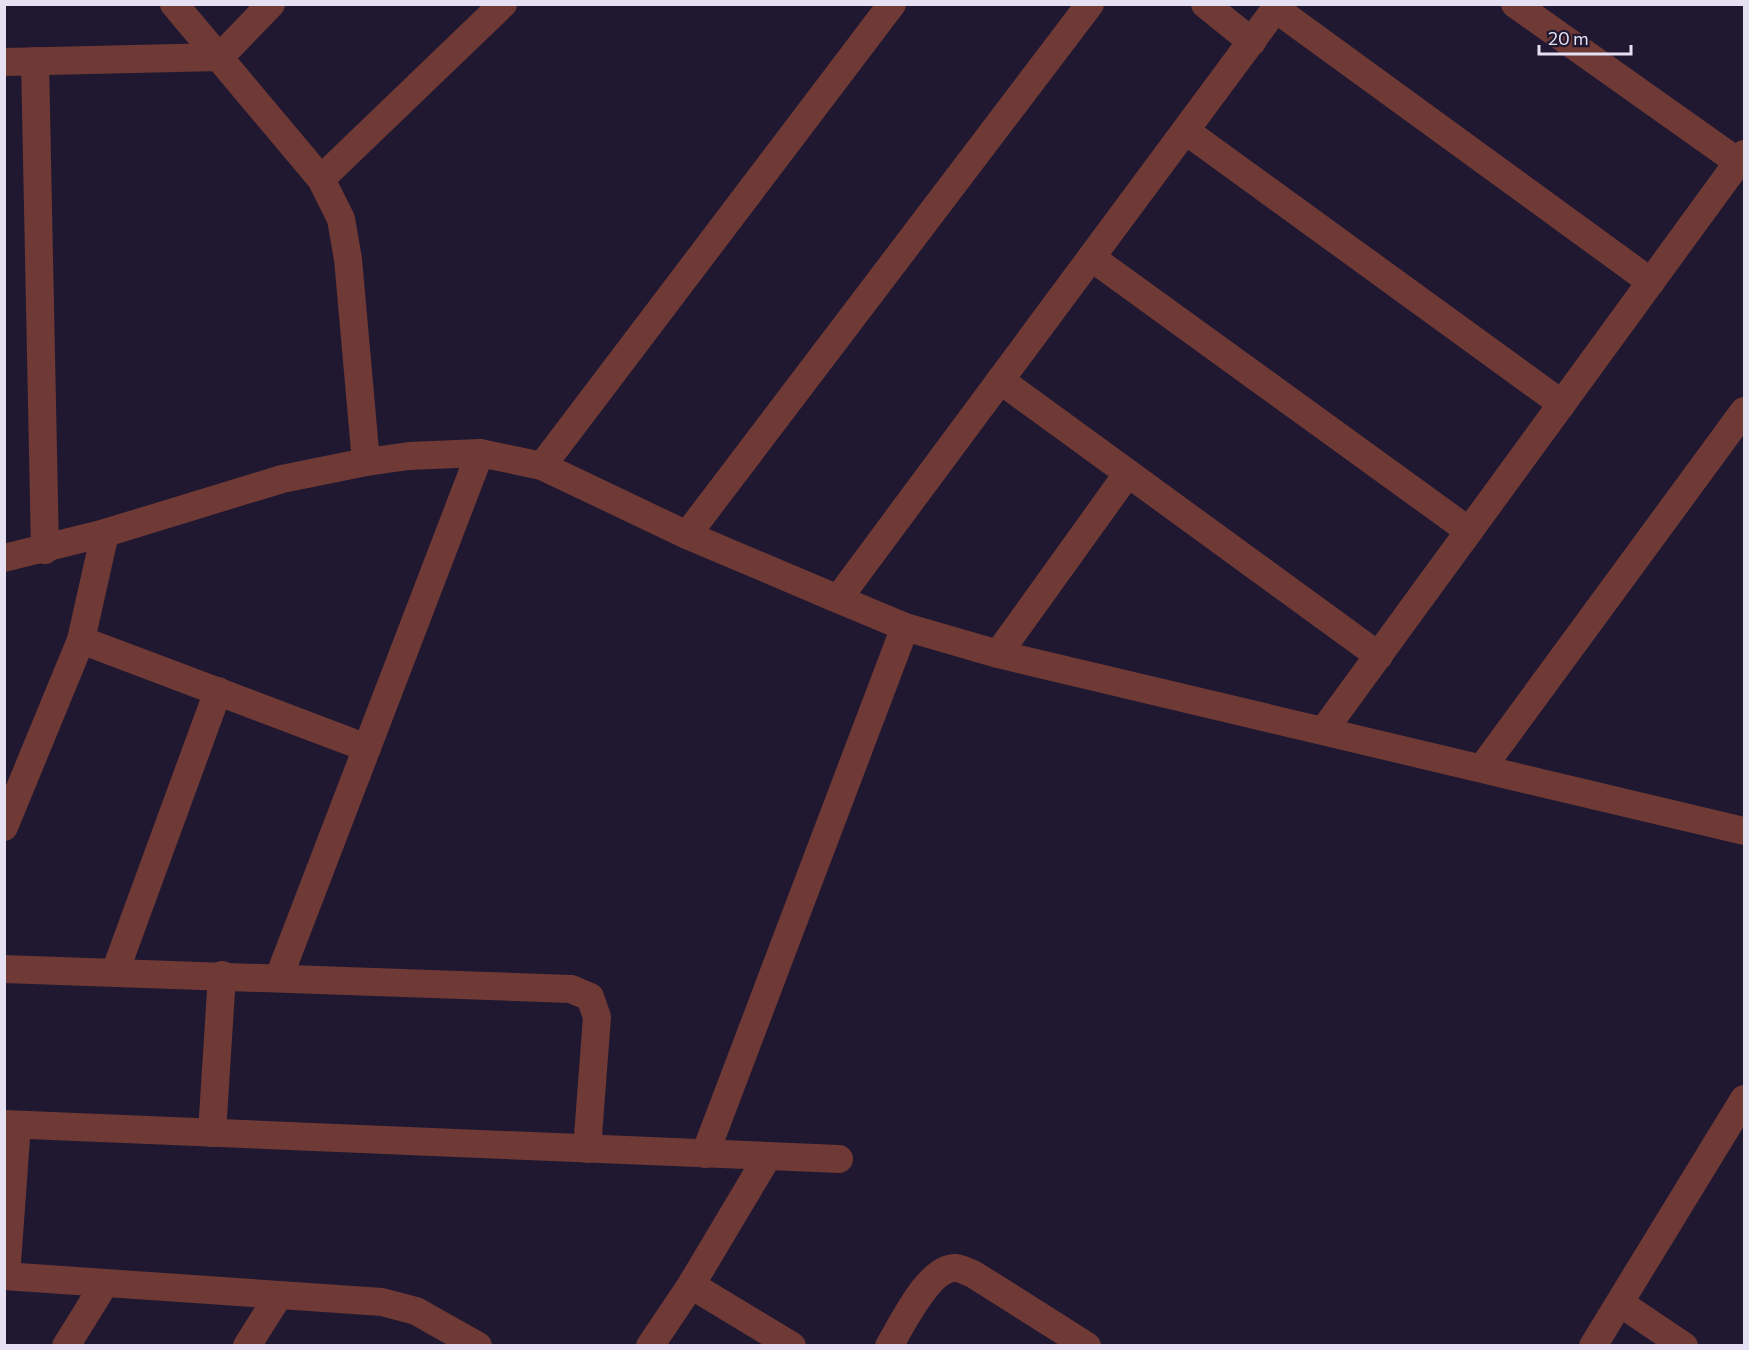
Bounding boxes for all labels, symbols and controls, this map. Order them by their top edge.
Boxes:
scale bar [1539,18,1630,56]
text: 20 m [1548,27,1589,49]

